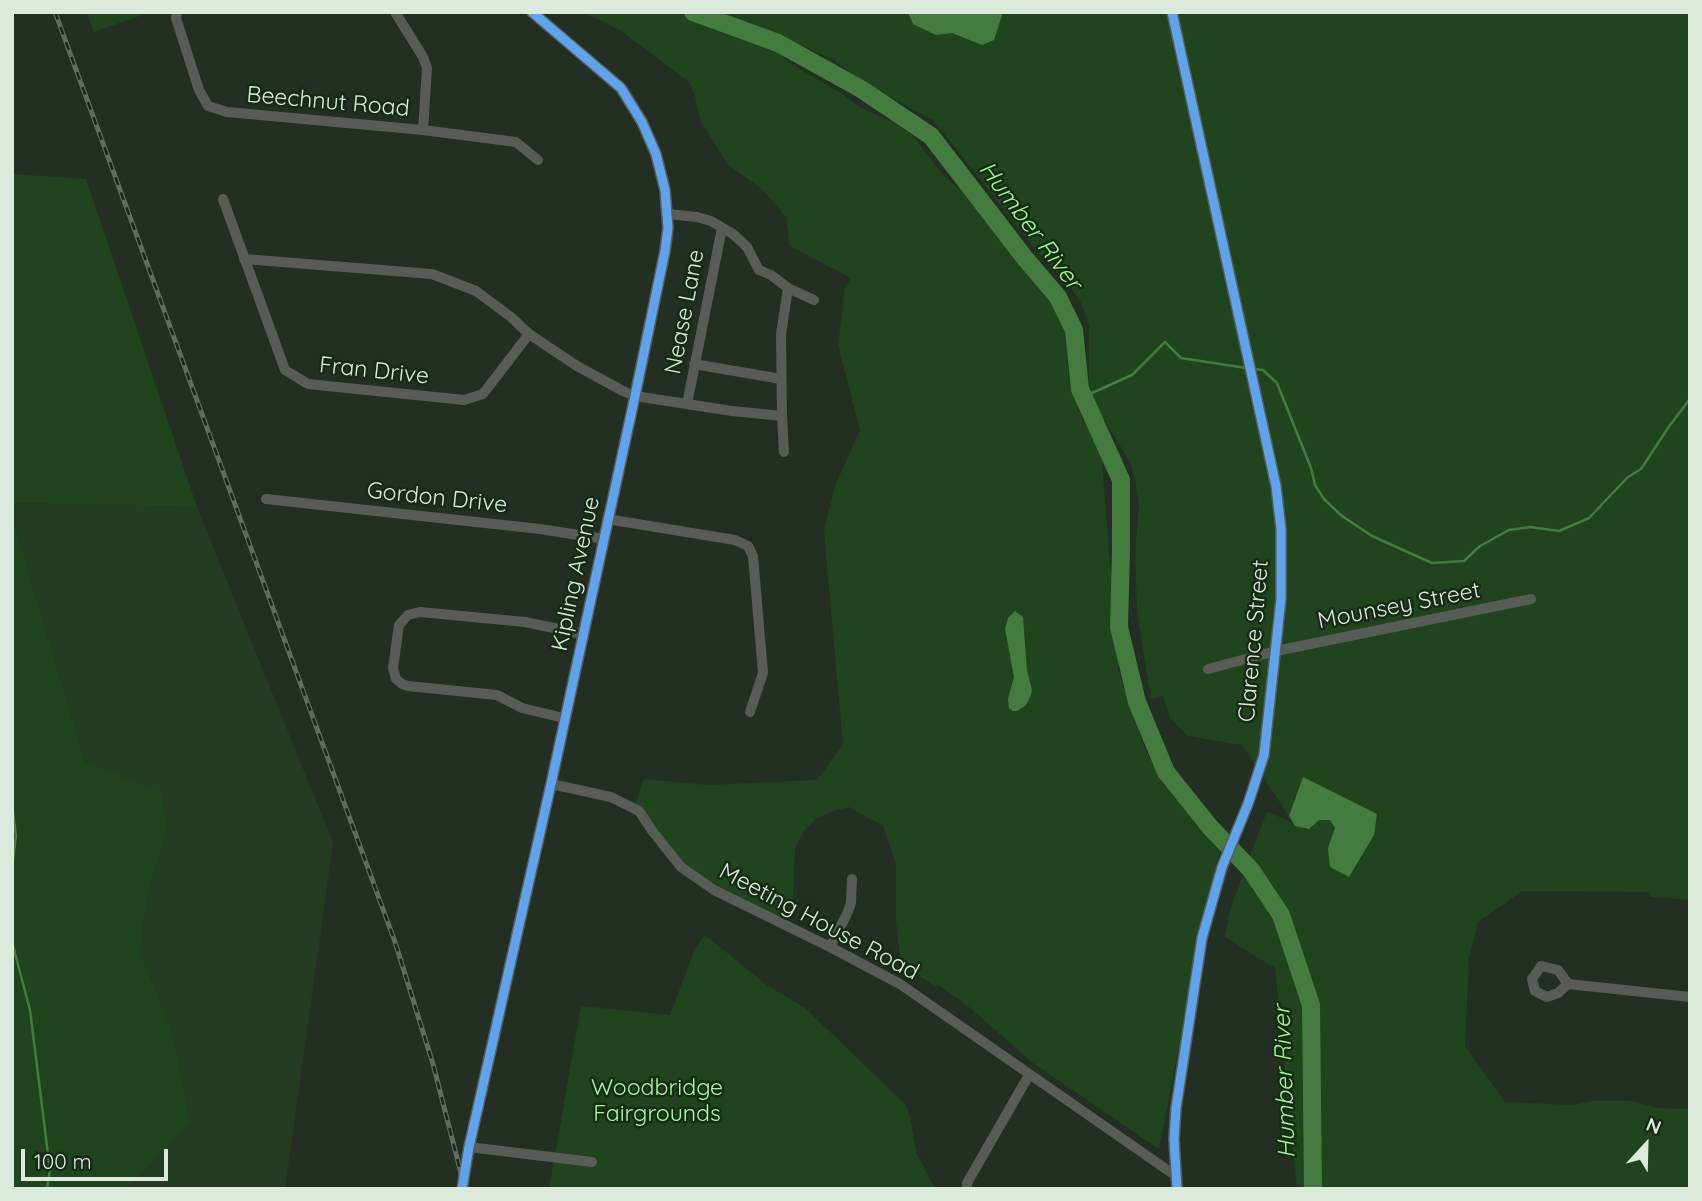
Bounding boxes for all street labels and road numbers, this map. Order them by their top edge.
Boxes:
street label: Beechnut Road [245,81,411,123]
street label: Nease Lane [659,247,711,377]
street label: Fran Drive [318,352,430,390]
street label: Gordon Drive [365,477,509,519]
street label: Kipling Avenue [546,494,606,654]
street label: Clarence Street [1233,559,1275,723]
street label: Mounsey Street [1315,577,1483,635]
street label: Meeting House Road [714,858,924,986]

